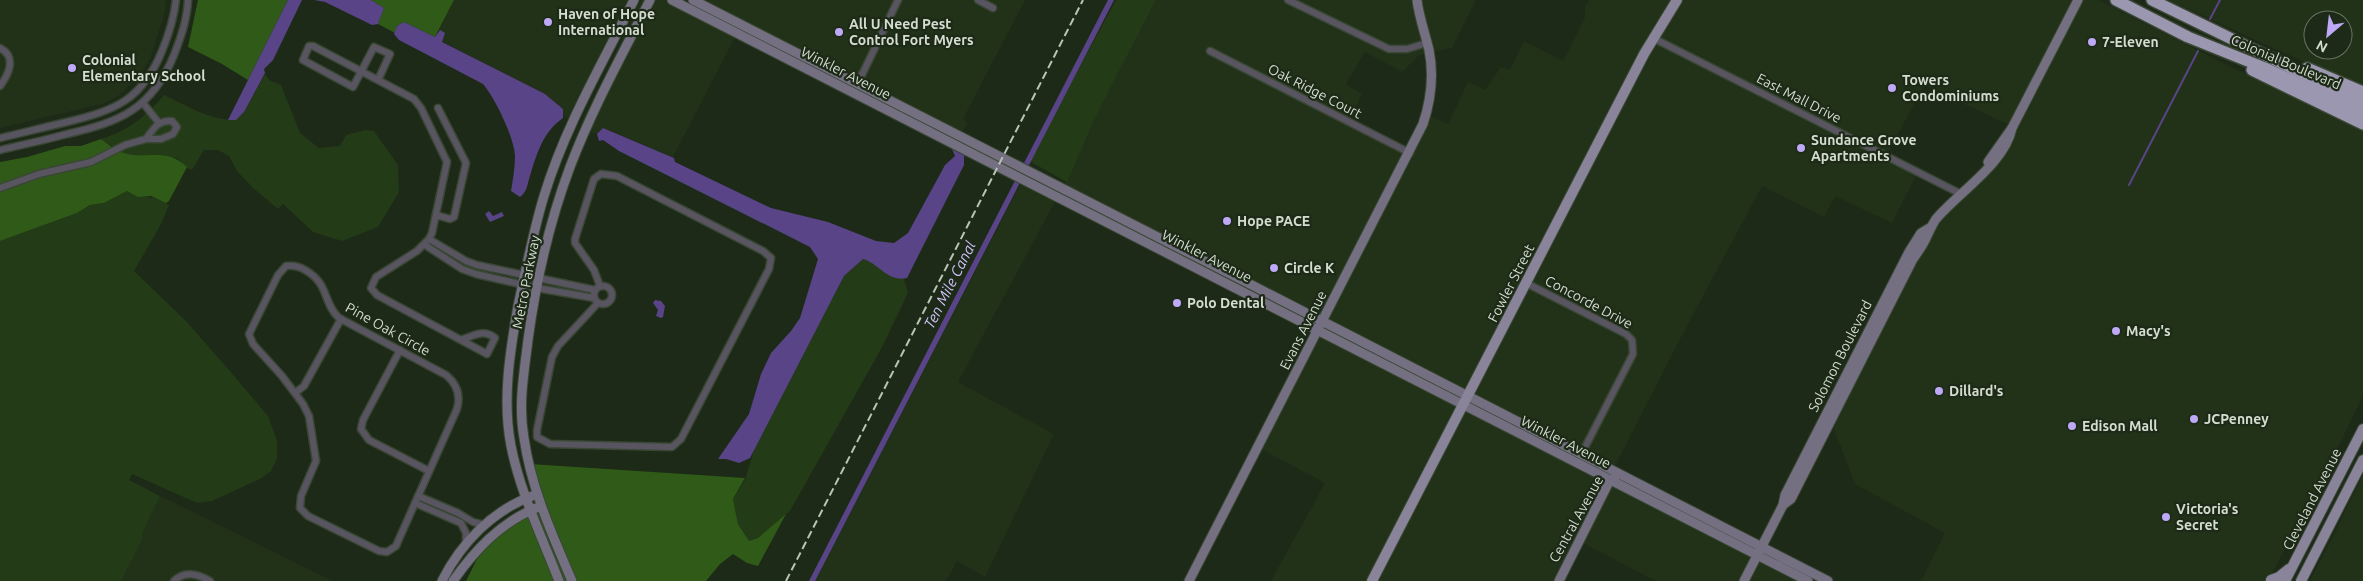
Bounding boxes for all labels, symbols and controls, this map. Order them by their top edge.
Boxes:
place label: Haven of Hope International [558,6,655,38]
north arrow [2303,10,2353,60]
marker: Haven of Hope International [542,16,554,28]
place label: All U Need Pest Control Fort Myers [849,16,974,48]
marker: All U Need Pest Control Fort Myers [833,26,845,38]
street label: Colonial Boulevard [2229,32,2343,92]
place label: 7-Eleven [2102,34,2159,50]
marker: 7-Eleven [2086,36,2098,48]
text: N [2314,37,2330,56]
street label: Winkler Avenue [798,43,894,103]
place label: Colonial Elementary School [82,52,205,84]
street label: Oak Ridge Court [1265,60,1365,122]
marker: Colonial Elementary School [66,62,78,74]
street label: East Mall Drive [1754,70,1844,126]
place label: Towers Condominiums [1902,72,2000,104]
marker: Towers Condominiums [1886,82,1898,94]
place label: Sundance Grove Apartments [1811,132,1917,164]
marker: Sundance Grove Apartments [1795,142,1807,154]
place label: Hope PACE [1237,213,1310,229]
marker: Hope PACE [1221,215,1233,227]
street label: Winkler Avenue [1159,226,1255,286]
street label: Metro Parkway [509,234,543,330]
water label: Ten Mile Canal [920,237,979,331]
street label: Fowler Street [1484,241,1538,325]
place label: Circle K [1284,260,1335,276]
marker: Circle K [1268,262,1280,274]
street label: Concorde Drive [1542,272,1636,332]
street label: Evans Avenue [1276,288,1330,372]
place label: Polo Dental [1187,295,1264,311]
marker: Polo Dental [1171,297,1183,309]
street label: Solomon Boulevard [1805,298,1875,414]
street label: Pine Oak Circle [343,299,433,359]
place label: Macy's [2126,323,2171,339]
marker: Macy's [2110,325,2122,337]
place label: Dillard's [1949,383,2004,399]
marker: Dillard's [1933,385,1945,397]
place label: JCPenney [2204,411,2269,427]
street label: Winkler Avenue [1518,412,1614,472]
marker: JCPenney [2188,413,2200,425]
place label: Edison Mall [2082,418,2158,434]
marker: Edison Mall [2066,420,2078,432]
street label: Cleveland Avenue [2279,445,2345,553]
street label: Central Avenue [1546,473,1606,565]
place label: Victoria's Secret [2176,501,2239,533]
marker: Victoria's Secret [2160,511,2172,523]

